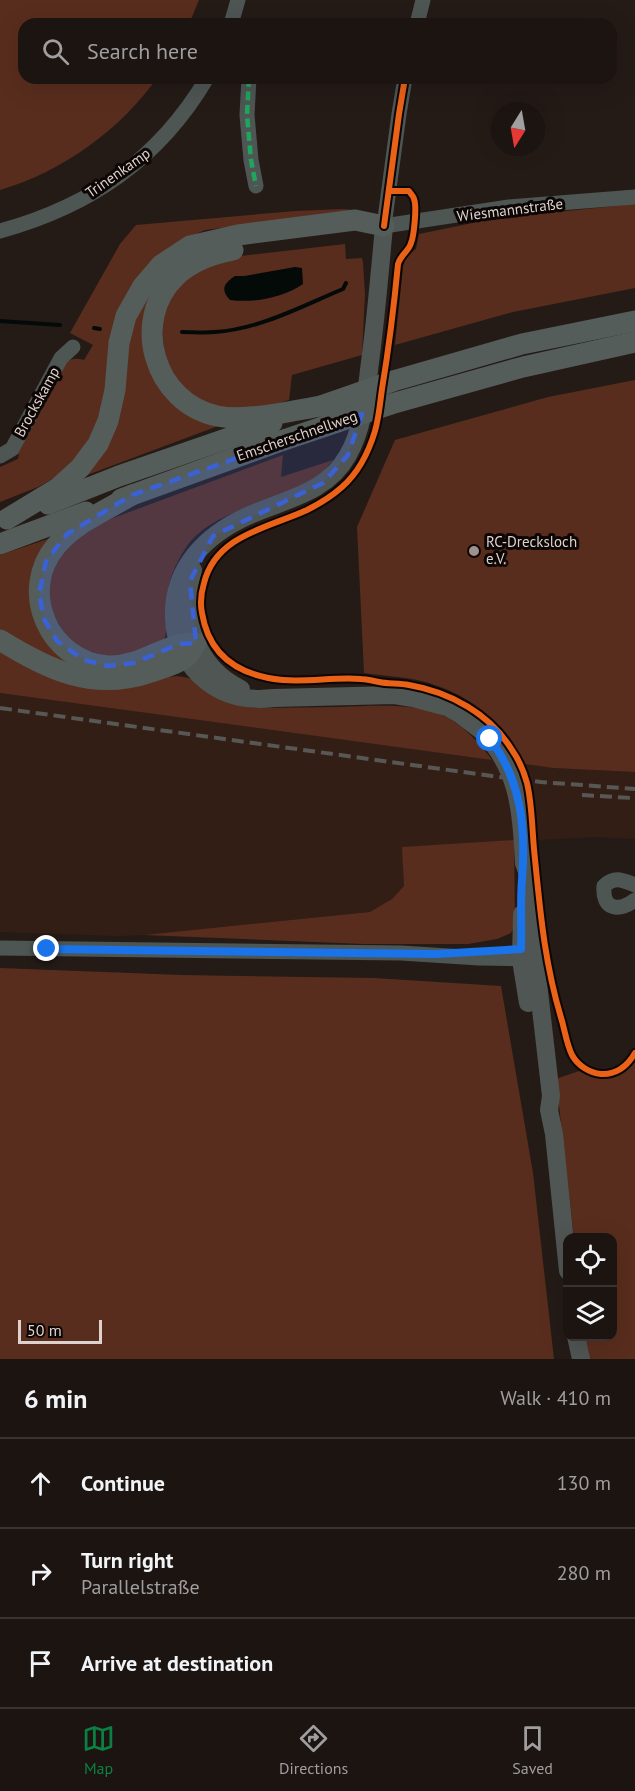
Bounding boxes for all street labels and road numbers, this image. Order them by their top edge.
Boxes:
street label: Trinenkamp [82,143,154,202]
street label: Wiesmannstraße [456,194,564,225]
street label: Brockskamp [10,363,64,440]
street label: Emscherschnellweg [234,406,360,465]

